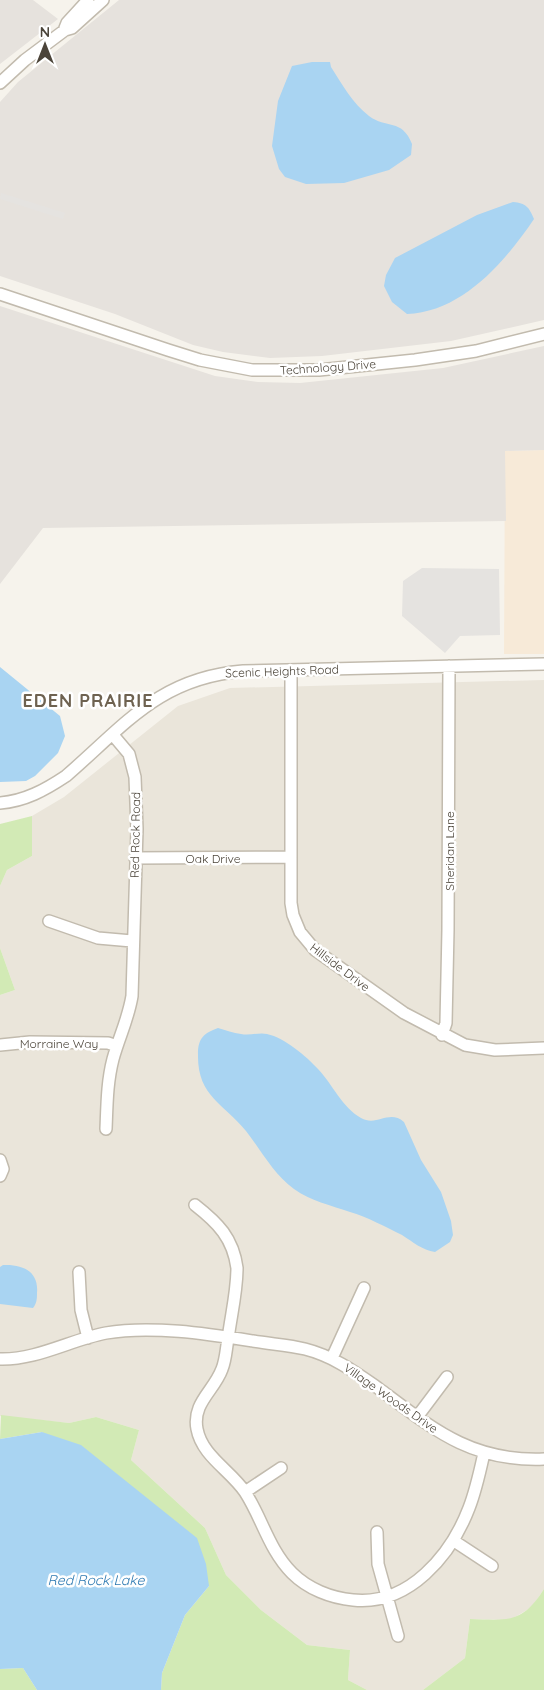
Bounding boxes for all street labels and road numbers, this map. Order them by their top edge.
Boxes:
street label: Technology Drive [280,356,377,378]
street label: Scenic Heights Road [225,662,339,680]
street label: Red Rock Road [127,792,143,878]
street label: Sheridan Lane [442,811,457,891]
street label: Oak Drive [185,851,241,866]
street label: Hillside Drive [307,940,373,995]
street label: Morraine Way [20,1036,98,1051]
street label: Village Woods Drive [341,1360,441,1436]

